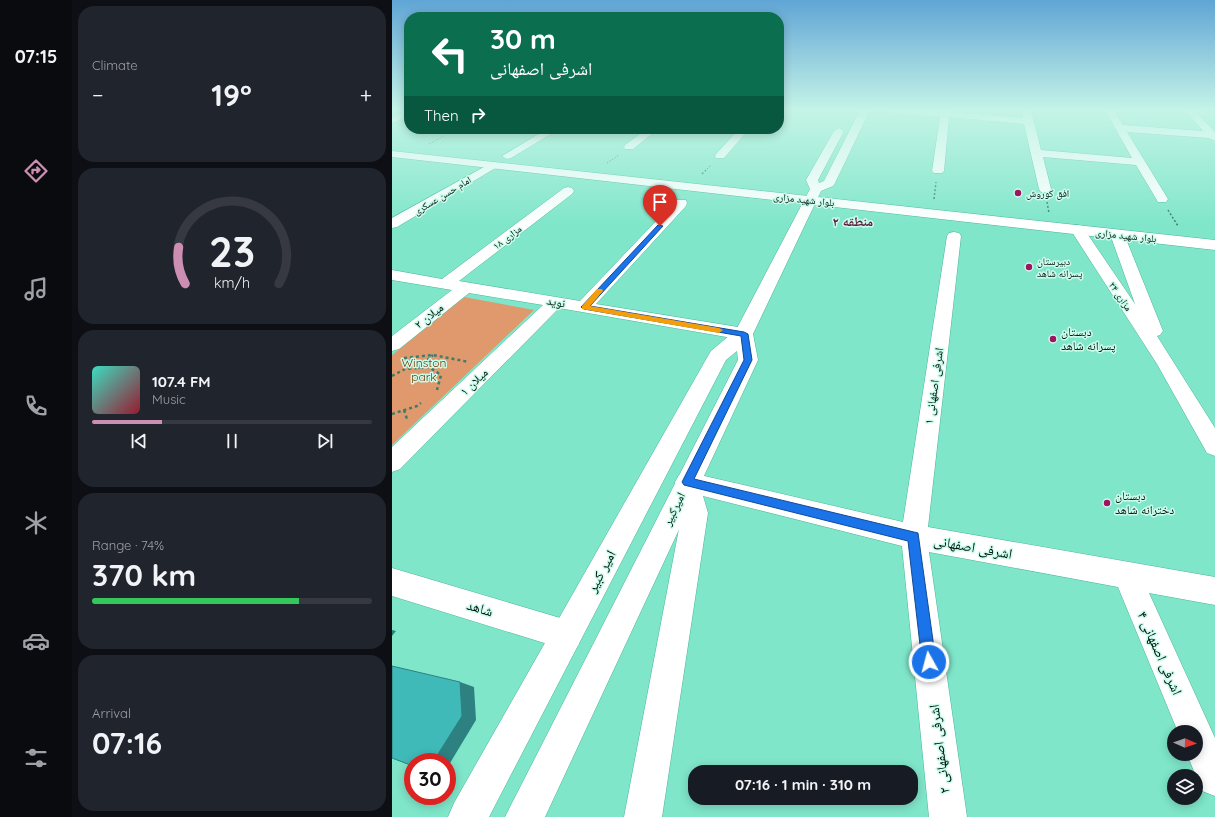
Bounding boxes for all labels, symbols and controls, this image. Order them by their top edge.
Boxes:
text: 30 m [490,21,556,56]
icon: left [424,28,476,80]
text: 07:15 [15,45,57,68]
text: Climate [92,57,138,73]
text: اشرفی اصفهانی [490,57,592,80]
text: 19° [211,76,252,114]
text: − [92,81,103,109]
text: + [360,81,372,109]
icon: right [467,104,489,126]
text: Then [424,106,459,125]
icon: directions [22,157,50,185]
street label: امام حسن عسکری [411,173,474,219]
pin [643,185,677,226]
place label: افق کوروش [1026,187,1069,200]
marker: افق کوروش [1013,188,1023,198]
street label: بلوار شهید مزاری [773,190,835,209]
icon: arrive [649,191,671,213]
district label: منطقه ۲ [833,213,873,229]
street label: مزاری ۱۸ [490,222,525,252]
text: 23 [209,225,255,277]
street label: بلوار شهید مزاری [1095,226,1157,245]
place label: دبیرستان پسرانه شاهد [1037,255,1082,280]
marker: دبیرستان پسرانه شاهد [1024,262,1034,272]
text: km/h [214,274,250,292]
icon: music [22,275,50,303]
street label: مزاری ۲۴ [1106,279,1135,314]
street label: نوید [546,292,567,311]
street label: میلان ۲ [411,300,446,332]
place label: دبستان پسرانه شاهد [1061,324,1116,353]
marker: دبستان پسرانه شاهد [1048,334,1058,344]
street label: اشرفی اصفهانی ۱ [921,347,946,425]
park label: Winston park [402,355,446,384]
street label: میلان ۱ [457,365,491,399]
text: 107.4 FM [152,372,211,391]
text: Music [152,391,186,407]
icon: phone [22,392,50,420]
icon: previous [128,430,150,452]
icon: pause [221,430,243,452]
icon: next [314,430,336,452]
place label: دبستان دخترانه شاهد [1115,488,1174,517]
street label: امیرکبیر [659,490,688,529]
marker: دبستان دخترانه شاهد [1102,498,1112,508]
icon: climate [22,509,50,537]
street label: اشرفی اصفهانی [932,531,1014,563]
text: Range · 74% [92,537,164,553]
street label: امیر کبیر [582,547,619,596]
text: 370 km [92,556,196,594]
street label: شاهد [465,596,495,620]
street label: اشرفی اصفهانی ۴ [1134,608,1186,698]
icon: car [22,627,50,655]
position arrow [908,641,950,683]
street label: اشرفی اصفهانی ۲ [925,703,953,795]
text: Arrival [92,705,131,721]
text: 07:16 [92,724,162,762]
north arrow [1167,725,1203,761]
map controls [1167,725,1203,805]
icon: filters [22,744,50,772]
speed limit sign: 30 [404,753,456,805]
button: layers [1167,769,1203,805]
text: 07:16 · 1 min · 310 m [735,775,871,794]

